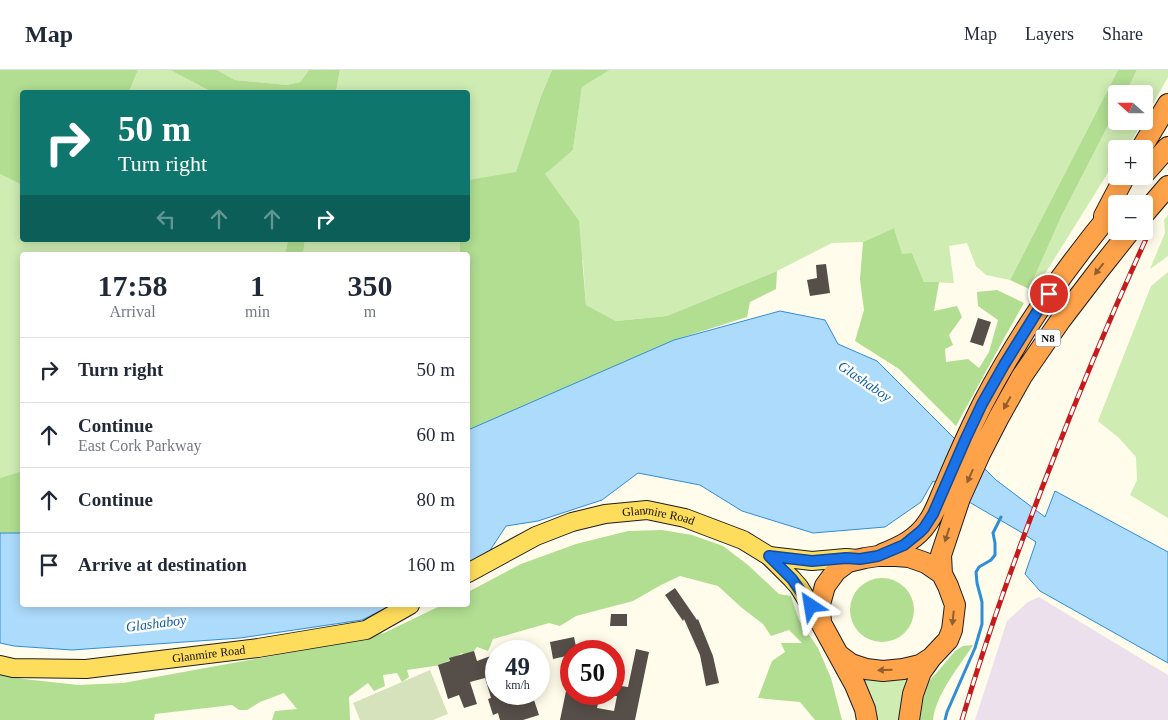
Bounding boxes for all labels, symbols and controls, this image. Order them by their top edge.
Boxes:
text: Map [25,21,73,47]
text: Map [964,24,997,44]
text: Layers [1025,24,1074,44]
text: Share [1102,24,1143,44]
north arrow [1108,85,1152,130]
map controls [1108,85,1153,240]
icon: right [35,110,100,175]
text: 50 m [118,110,191,149]
button: + [1108,140,1153,185]
text: Turn right [118,151,207,176]
button: − [1108,195,1153,240]
icon: left [152,205,180,233]
icon: ahead [205,205,233,233]
icon: ahead [258,205,286,233]
icon: right [311,205,339,233]
one-way arrow [1094,262,1105,275]
text: 17:58 [98,269,168,302]
text: 1 [250,269,265,302]
text: 350 [347,269,392,302]
pin [1028,273,1070,315]
icon: arrive [1035,280,1063,308]
text: Arrival [109,303,156,320]
text: min [245,303,270,320]
text: m [364,303,376,320]
road number: N8 [1036,330,1060,346]
icon: right [35,356,63,384]
water label: Glashaboy [835,358,895,405]
text: Turn right [78,359,163,380]
text: 50 m [416,359,455,380]
one-way arrow [1003,395,1011,410]
text: Continue [78,415,153,436]
icon: ahead [35,421,63,449]
text: 60 m [416,424,455,445]
text: East Cork Parkway [78,437,202,454]
one-way arrow [966,469,974,483]
icon: ahead [35,486,63,514]
text: Continue [78,489,153,510]
text: 80 m [416,489,455,510]
street label: Glanmire Road [621,503,697,528]
one-way arrow [943,528,951,543]
icon: arrive [35,551,63,579]
text: Arrive at destination [78,554,247,575]
text: 160 m [407,554,455,575]
position arrow [784,579,836,631]
one-way arrow [949,610,957,626]
water label: Glashaboy [125,612,188,635]
speed limit sign: 50 [560,640,625,705]
street label: Glanmire Road [171,643,246,665]
text: 49 [505,653,530,680]
one-way arrow [877,666,893,674]
text: km/h [505,678,530,692]

